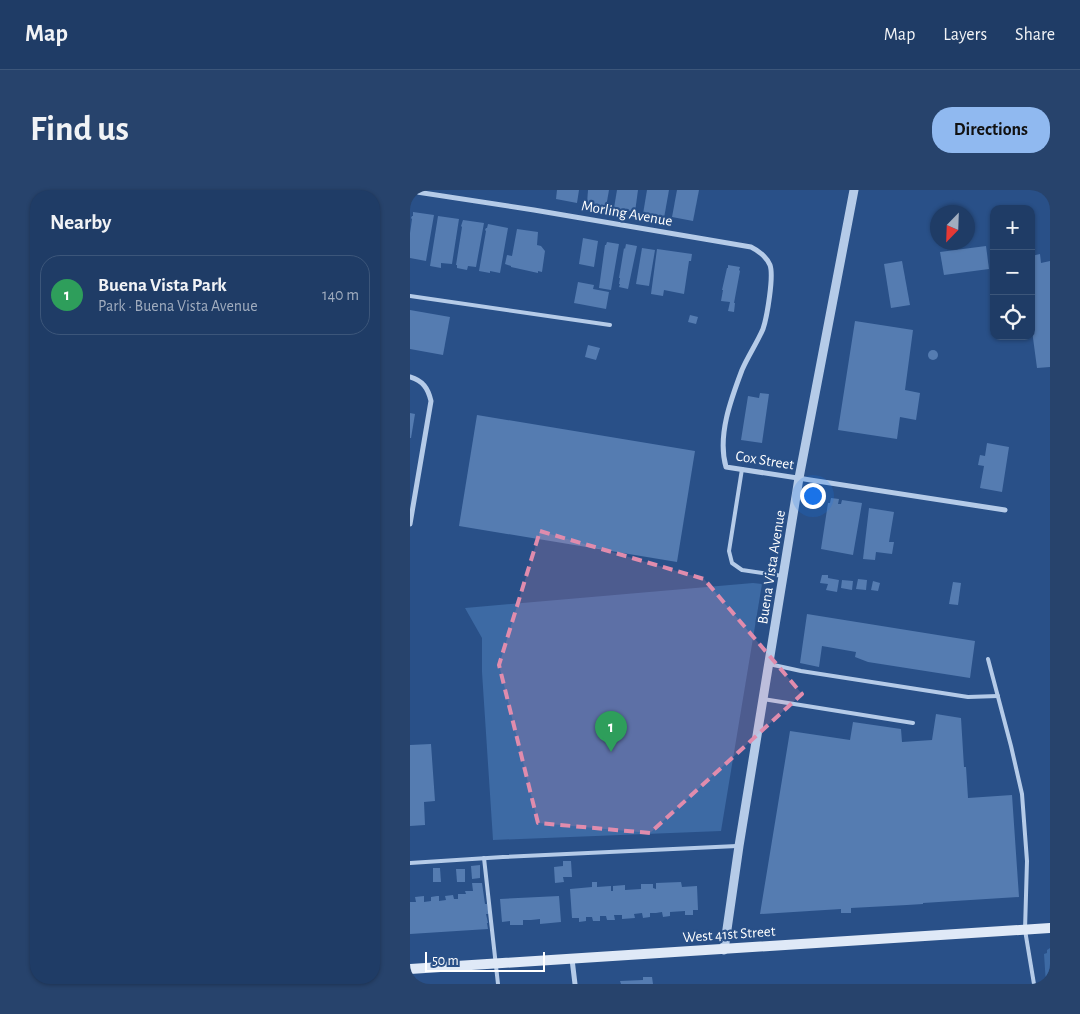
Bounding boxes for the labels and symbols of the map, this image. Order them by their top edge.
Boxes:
street label: Morling Avenue [580,198,674,229]
north arrow [930,205,975,250]
street label: Cox Street [735,448,795,473]
your location [800,483,826,509]
street label: Buena Vista Avenue [755,509,788,625]
pin: 1 [595,711,627,752]
street label: West 41st Street [682,924,776,945]
scale bar [425,949,545,972]

